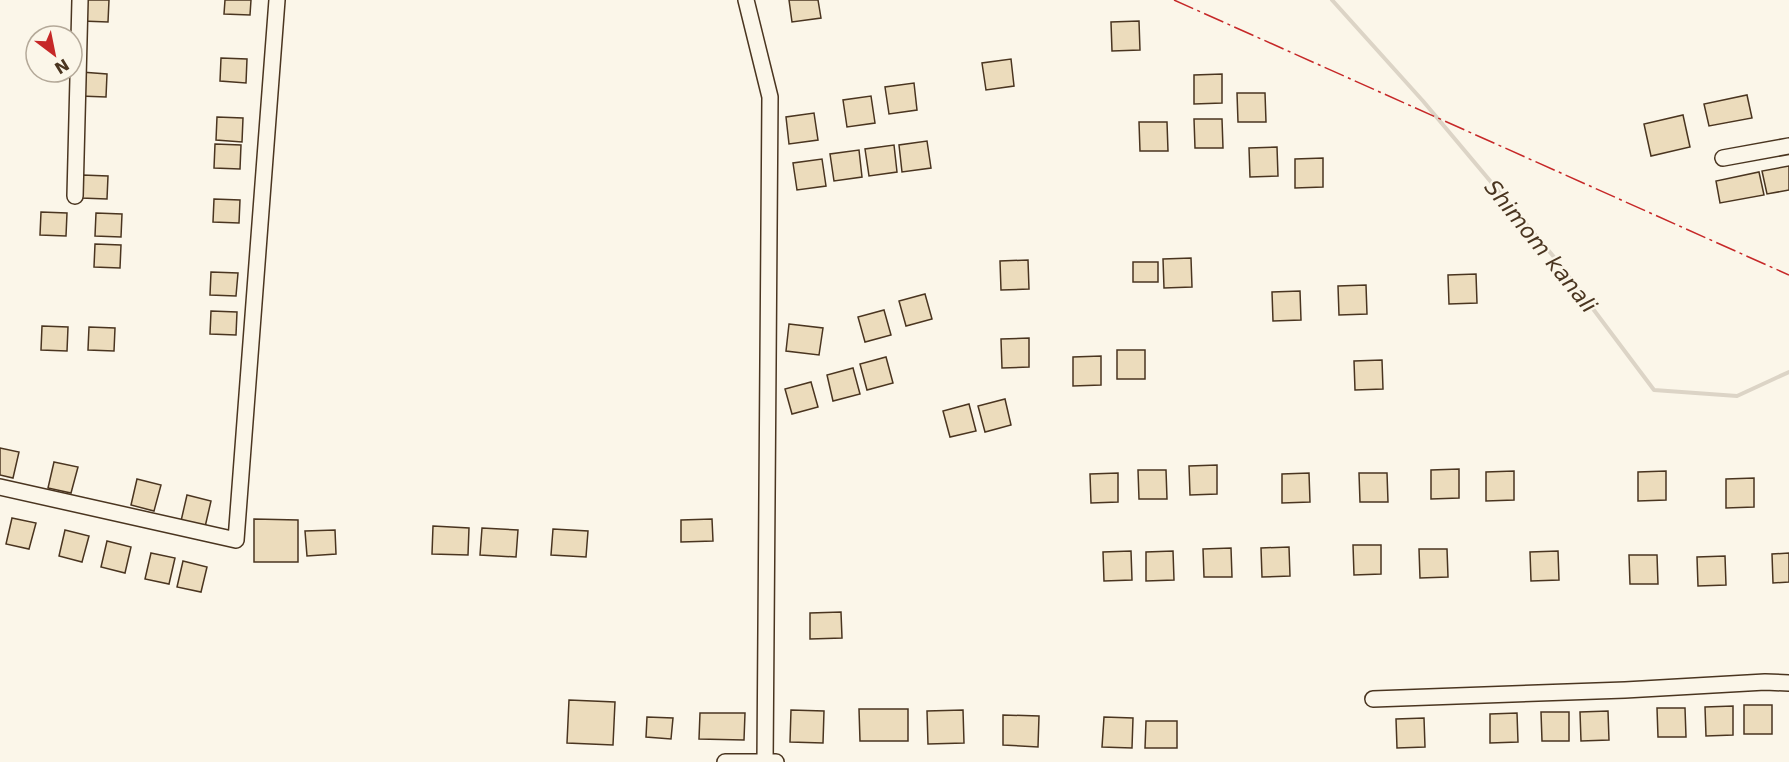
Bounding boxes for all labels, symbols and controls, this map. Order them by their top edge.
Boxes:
north arrow [24,24,84,84]
text: N [51,55,72,78]
water label: Shimom kanali [1480,175,1602,318]

